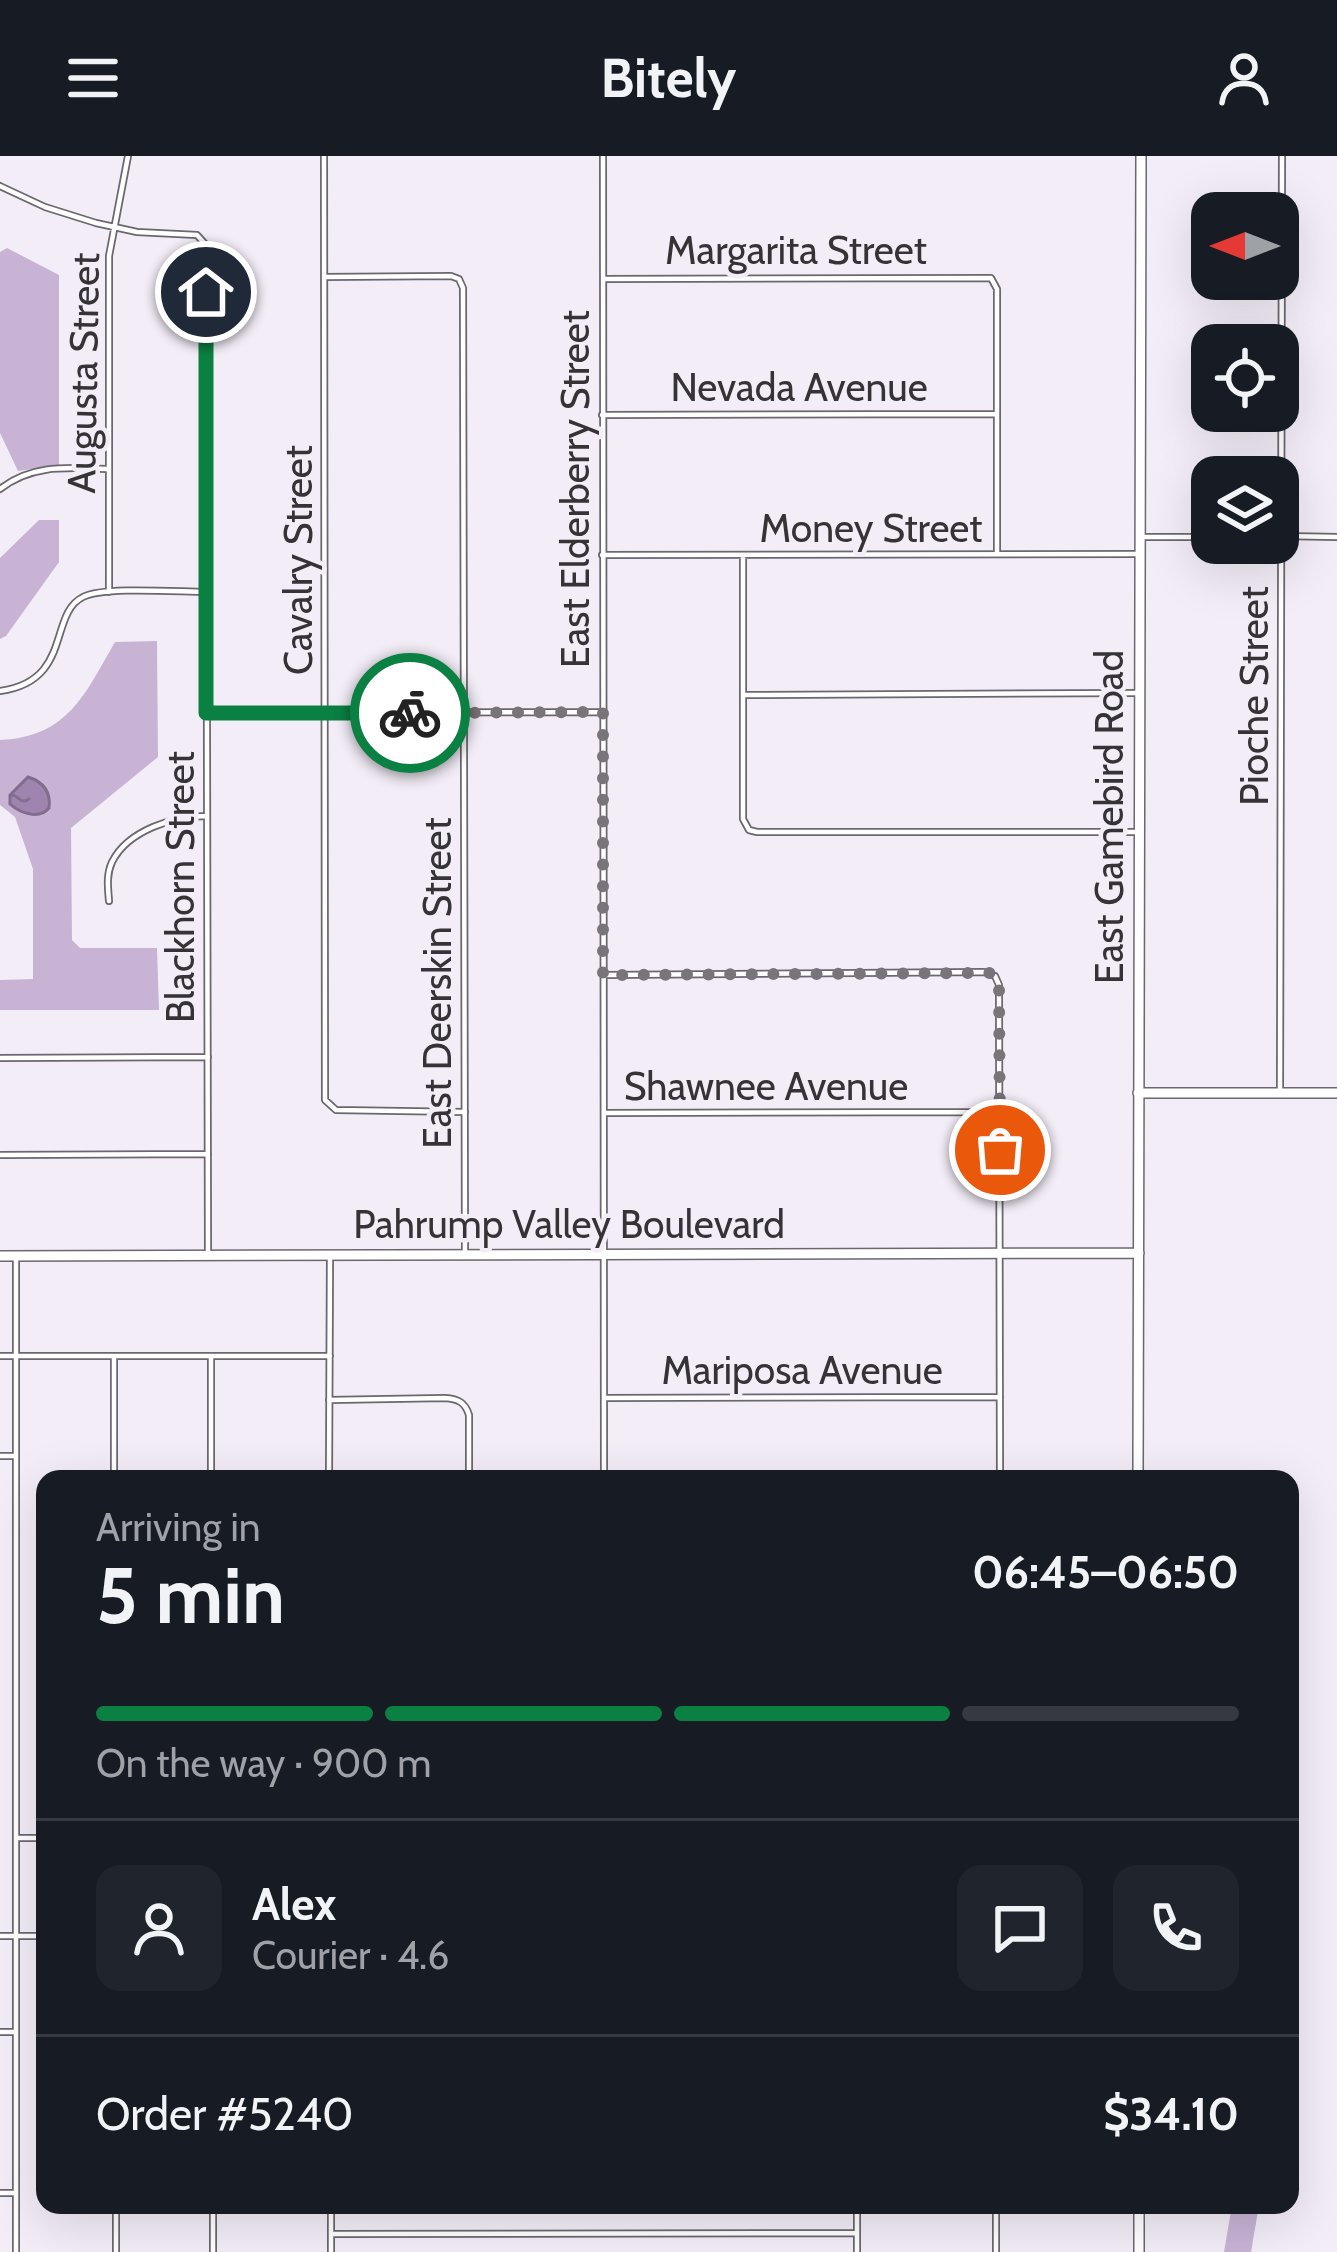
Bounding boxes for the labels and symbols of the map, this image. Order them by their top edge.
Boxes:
north arrow [1191,192,1299,300]
street label: Margarita Street [665,226,927,274]
pin [155,241,257,343]
street label: Augusta Street [57,252,109,494]
street label: East Elderberry Street [551,310,599,668]
street label: Nevada Avenue [670,363,928,411]
street label: Cavalry Street [274,445,322,675]
street label: Money Street [760,504,982,552]
street label: Pioche Street [1230,586,1278,806]
street label: East Gamebird Road [1085,650,1133,984]
courier [350,653,470,773]
street label: Blackhorn Street [156,751,204,1023]
street label: East Deerskin Street [413,817,461,1149]
street label: Shawnee Avenue [624,1062,908,1110]
pin [949,1099,1051,1201]
street label: Pahrump Valley Boulevard [353,1200,785,1248]
street label: Mariposa Avenue [661,1346,943,1394]

